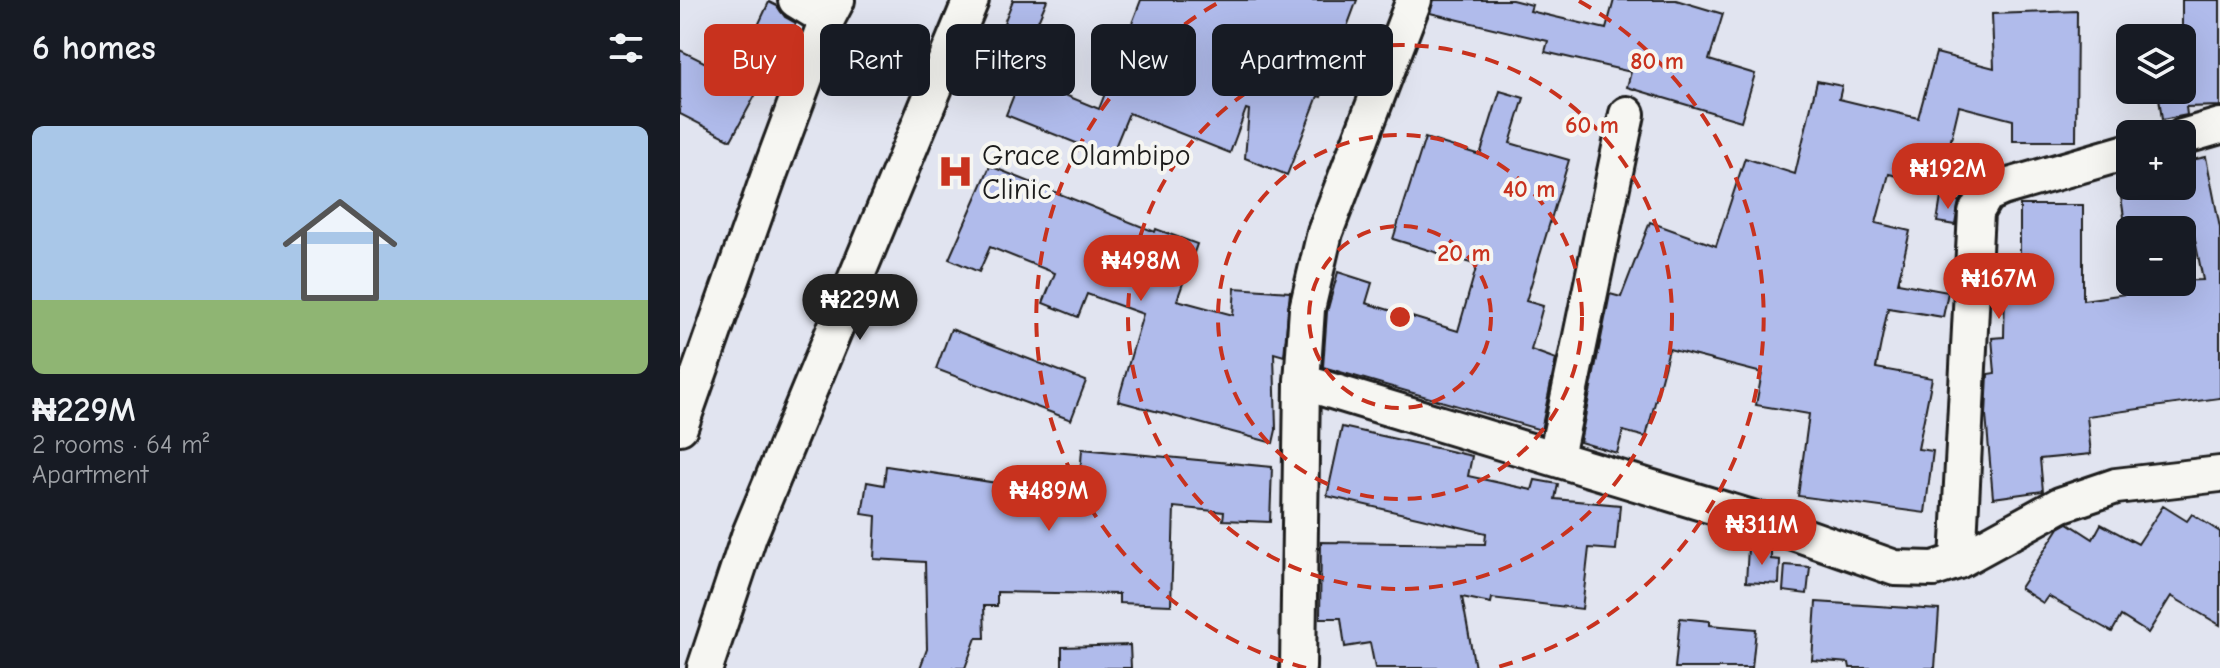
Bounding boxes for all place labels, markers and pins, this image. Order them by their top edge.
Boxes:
place label: Grace Olambipo Clinic [982,138,1191,207]
pin: ₦192M [1892,143,2004,211]
hospital icon: Grace Olambipo Clinic [937,153,975,191]
pin: ₦498M [1085,235,1197,303]
pin: ₦167M [1943,253,2055,321]
pin: ₦229M [804,274,916,342]
centre of rings [1386,303,1414,331]
pin: ₦489M [993,465,1105,533]
pin: ₦311M [1706,499,1818,567]

